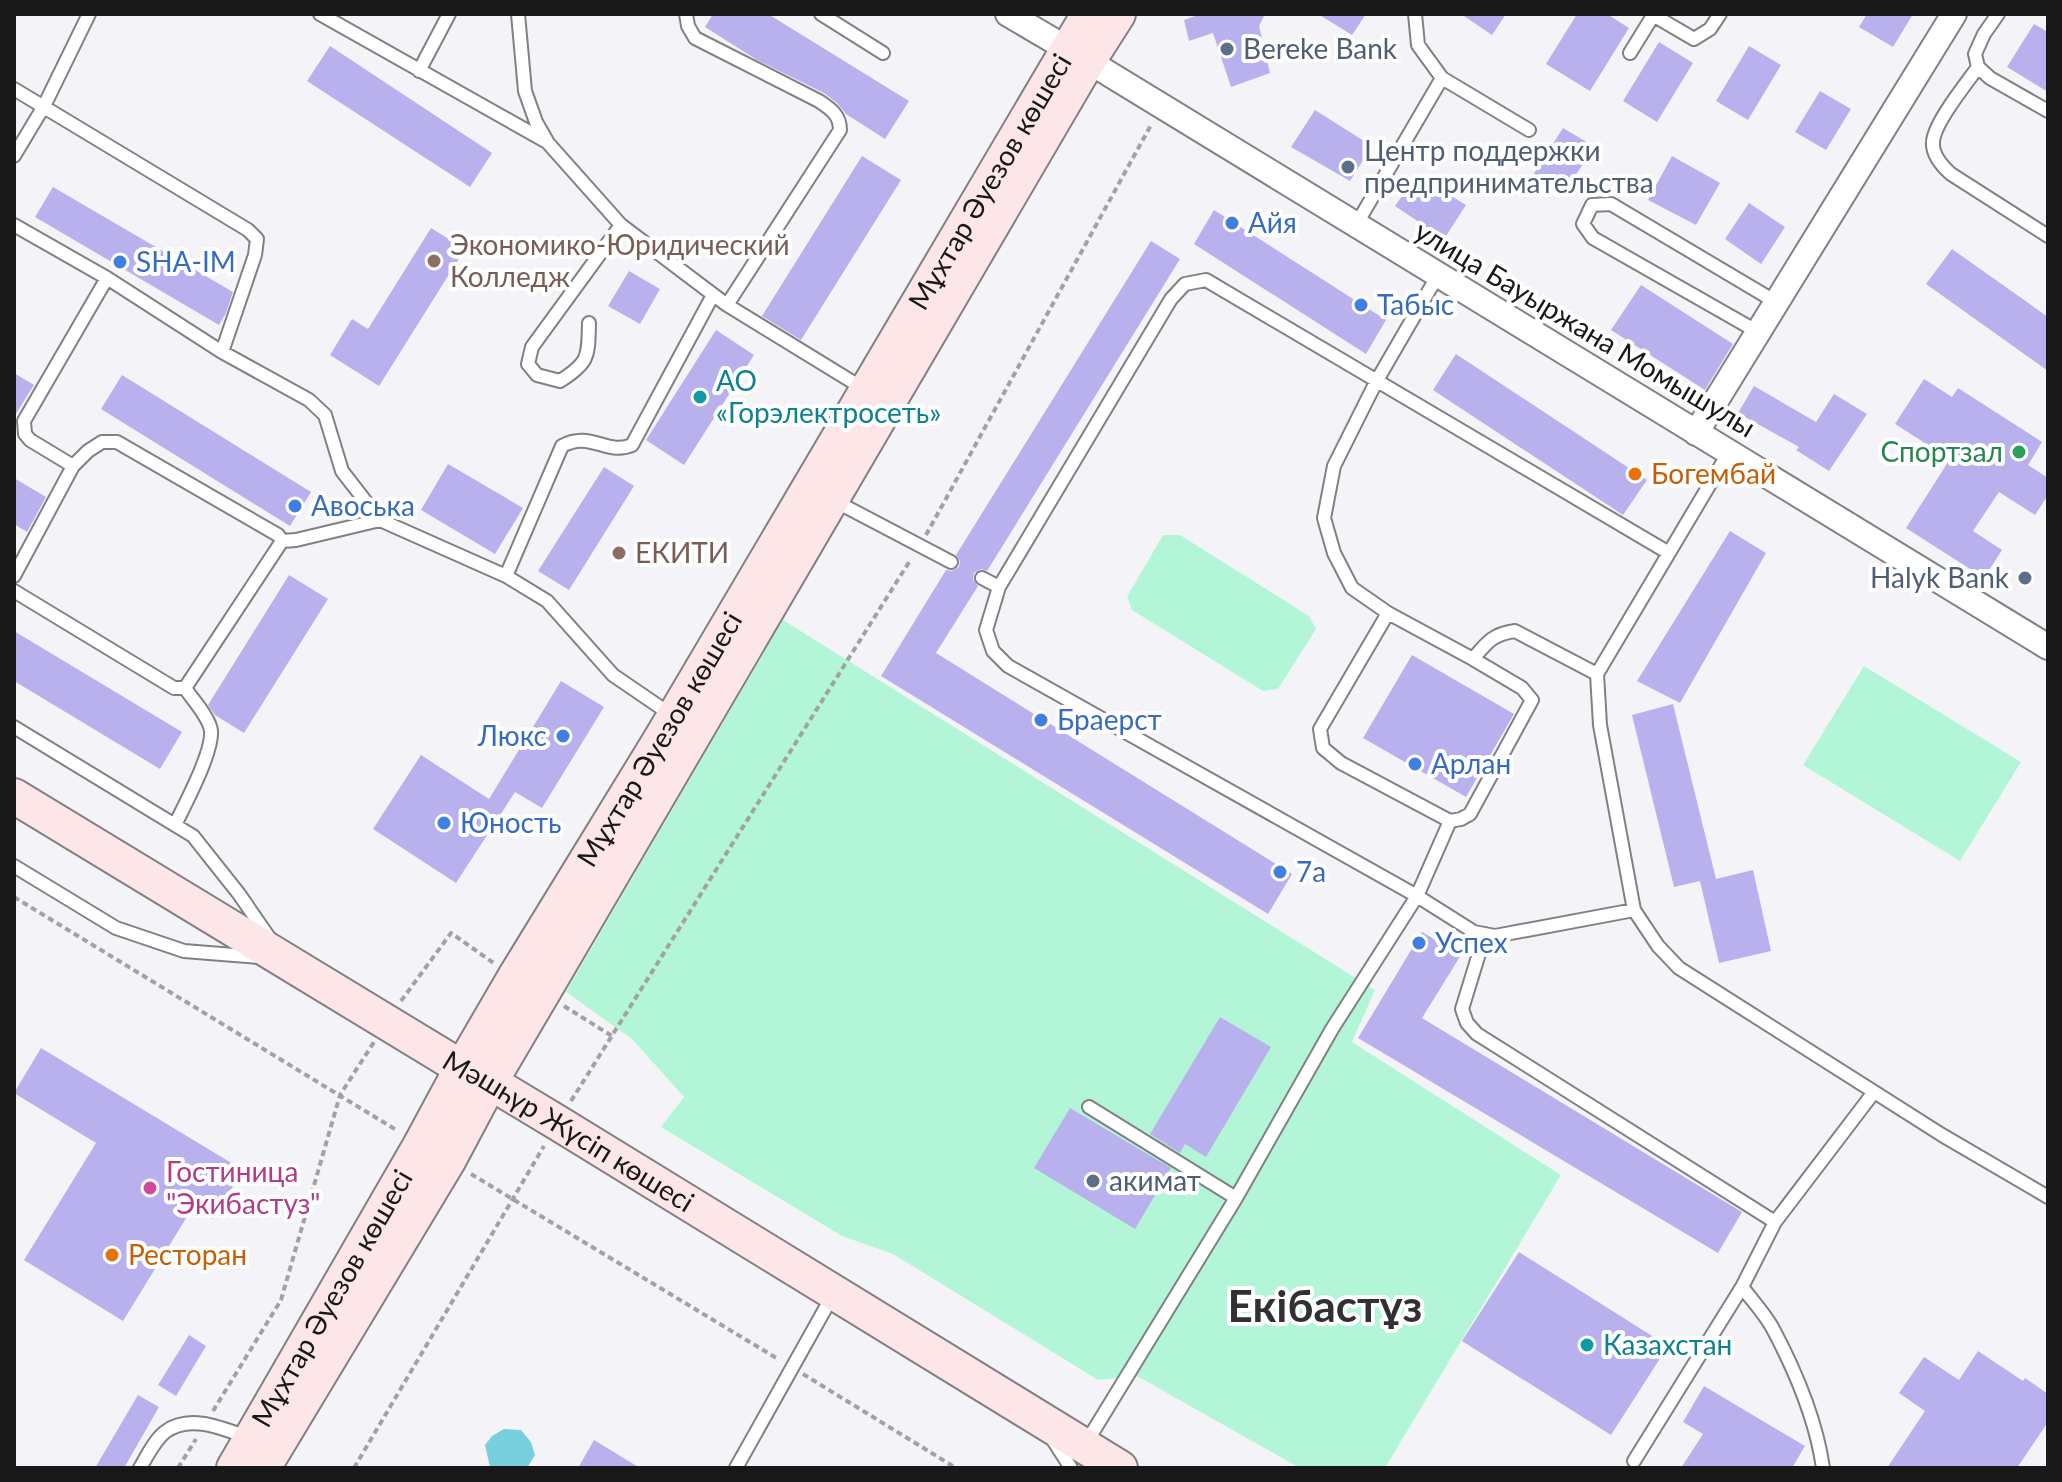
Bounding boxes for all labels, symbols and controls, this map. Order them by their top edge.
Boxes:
place label: Bereke Bank [1243,31,1398,65]
marker: Bereke Bank [1218,40,1236,58]
street label: Мұхтар Әуезов көшесі [900,47,1078,315]
place label: Центр поддержки предпринимательства [1364,133,1654,199]
marker: Центр поддержки предпринимательства [1339,158,1357,176]
place label: Айя [1248,205,1297,239]
street label: улица Бауыржана Момышулы [1409,213,1762,443]
marker: Айя [1223,214,1241,232]
place label: Экономико-Юридический Колледж [450,227,790,293]
place label: SHA-IM [136,244,236,278]
marker: Экономико-Юридический Колледж [425,252,443,270]
marker: SHA-IM [111,253,129,271]
place label: Табыс [1377,287,1454,321]
marker: Табыс [1352,296,1370,314]
place label: АО «Горэлектросеть» [716,363,941,429]
marker: АО «Горэлектросеть» [691,388,709,406]
place label: Спортзал [1880,434,2003,468]
marker: Спортзал [2010,443,2028,461]
place label: Богембай [1651,456,1776,490]
marker: Богембай [1626,465,1644,483]
place label: Авоська [311,488,415,522]
marker: Авоська [286,497,304,515]
place label: ЕКИТИ [635,535,729,569]
marker: ЕКИТИ [610,544,628,562]
place label: Halyk Bank [1870,560,2010,594]
marker: Halyk Bank [2016,569,2034,587]
street label: Мұхтар Әуезов көшесі [569,605,748,872]
place label: Браерст [1057,702,1162,736]
marker: Браерст [1032,711,1050,729]
place label: Люкс [477,718,547,752]
marker: Люкс [554,727,572,745]
place label: Арлан [1431,746,1511,780]
marker: Арлан [1406,755,1424,773]
place label: Юность [460,805,562,839]
marker: Юность [435,814,453,832]
place label: 7а [1296,854,1326,888]
marker: 7а [1271,863,1289,881]
place label: Успех [1435,925,1508,959]
marker: Успех [1410,934,1428,952]
street label: Мәшһүр Жүсіп көшесі [437,1043,701,1218]
place label: Гостиница "Экибастуз" [166,1154,320,1220]
street label: Мұхтар Әуезов көшесі [244,1163,419,1432]
place label: акимат [1109,1163,1201,1197]
marker: акимат [1084,1172,1102,1190]
marker: Гостиница "Экибастуз" [141,1179,159,1197]
place label: Ресторан [128,1237,247,1271]
marker: Ресторан [103,1246,121,1264]
district label: Екібастұз [1228,1279,1422,1331]
place label: Казахстан [1603,1327,1732,1361]
marker: Казахстан [1578,1336,1596,1354]

